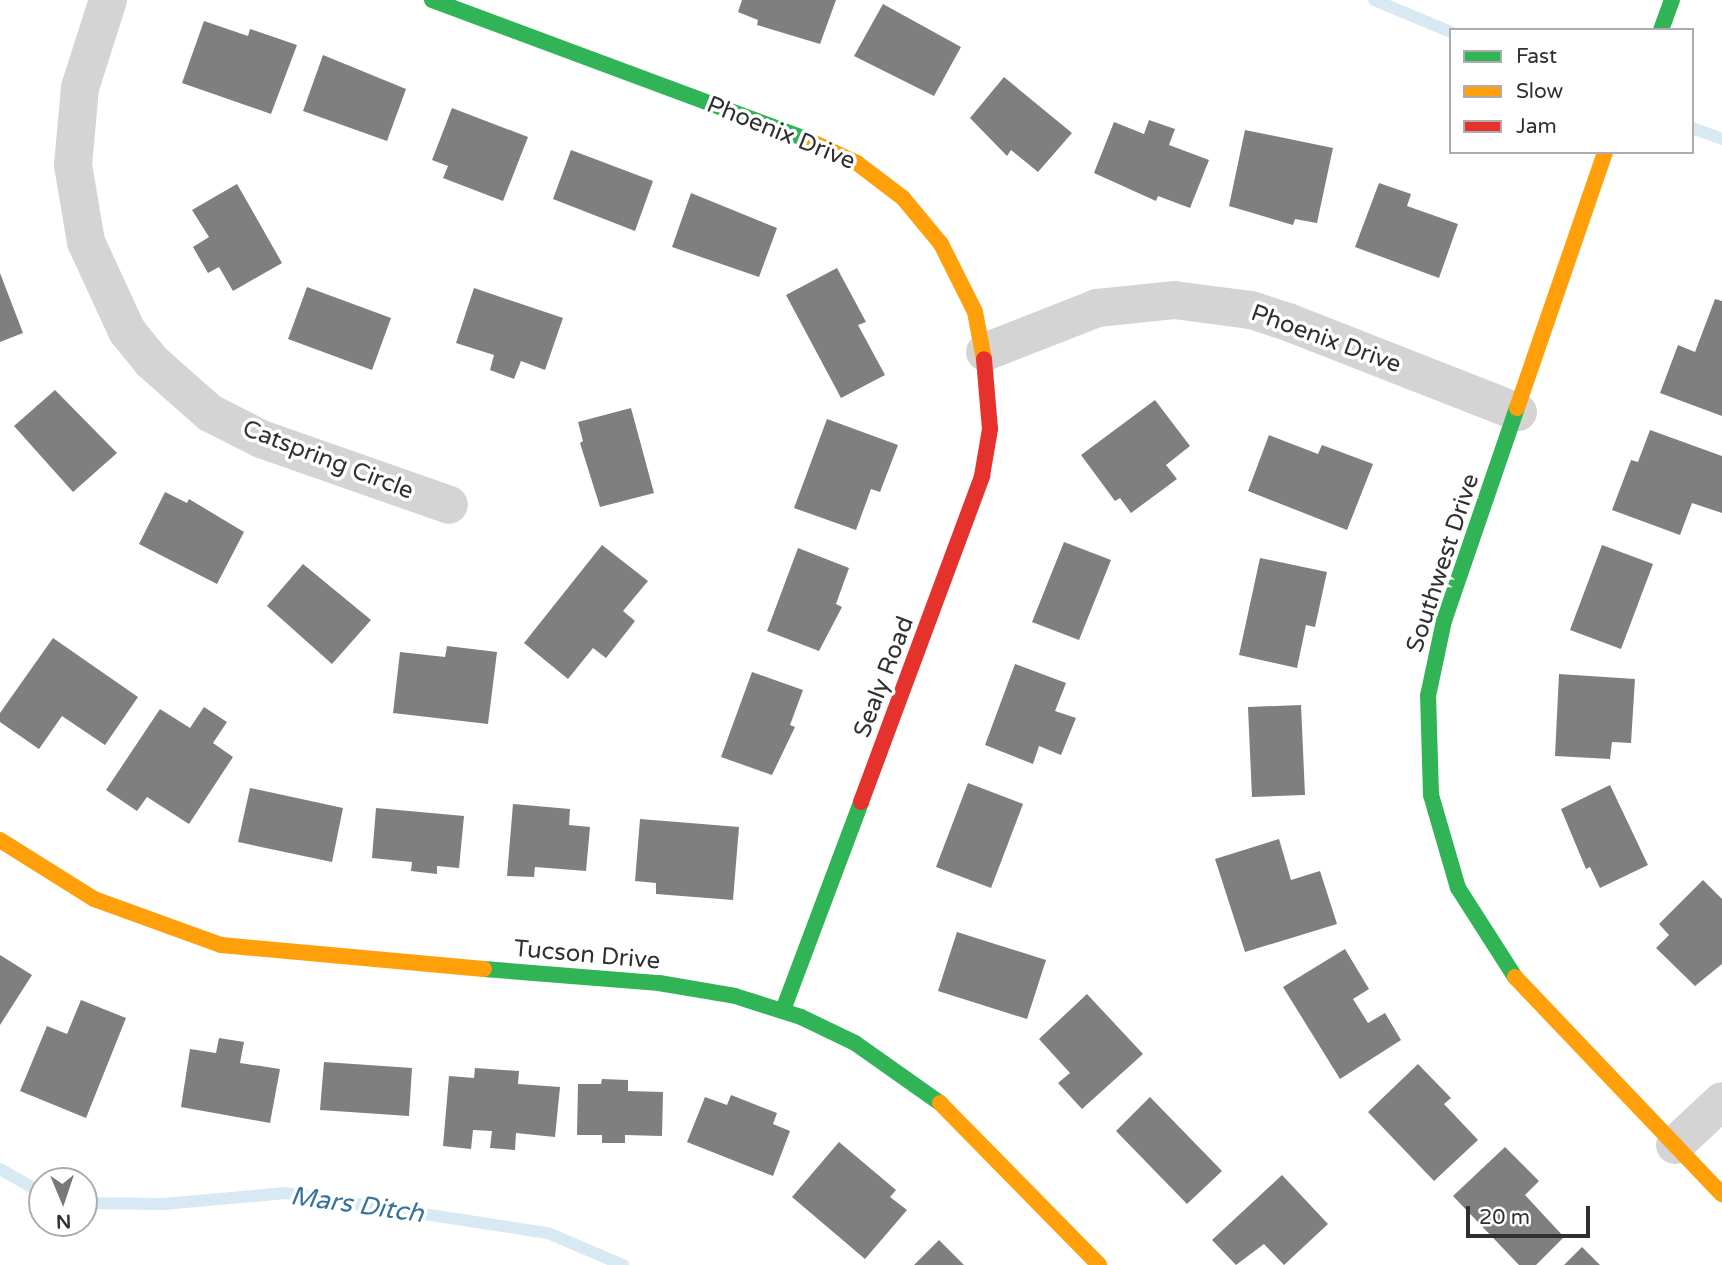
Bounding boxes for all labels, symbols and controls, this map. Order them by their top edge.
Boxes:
legend [1449,28,1694,154]
text: Fast [1516,44,1557,69]
text: Slow [1516,79,1563,104]
street label: Phoenix Drive [702,90,860,176]
text: Jam [1516,114,1557,139]
street label: Phoenix Drive [1247,298,1405,380]
street label: Catspring Circle [238,414,418,506]
street label: Southwest Drive [1401,470,1485,656]
street label: Sealy Road [848,612,920,742]
street label: Tucson Drive [513,934,661,976]
north arrow [28,1167,98,1237]
water label: Mars Ditch [288,1180,426,1230]
scale bar [1470,1192,1594,1236]
text: 20 m [1479,1205,1530,1230]
text: N [56,1210,72,1232]

